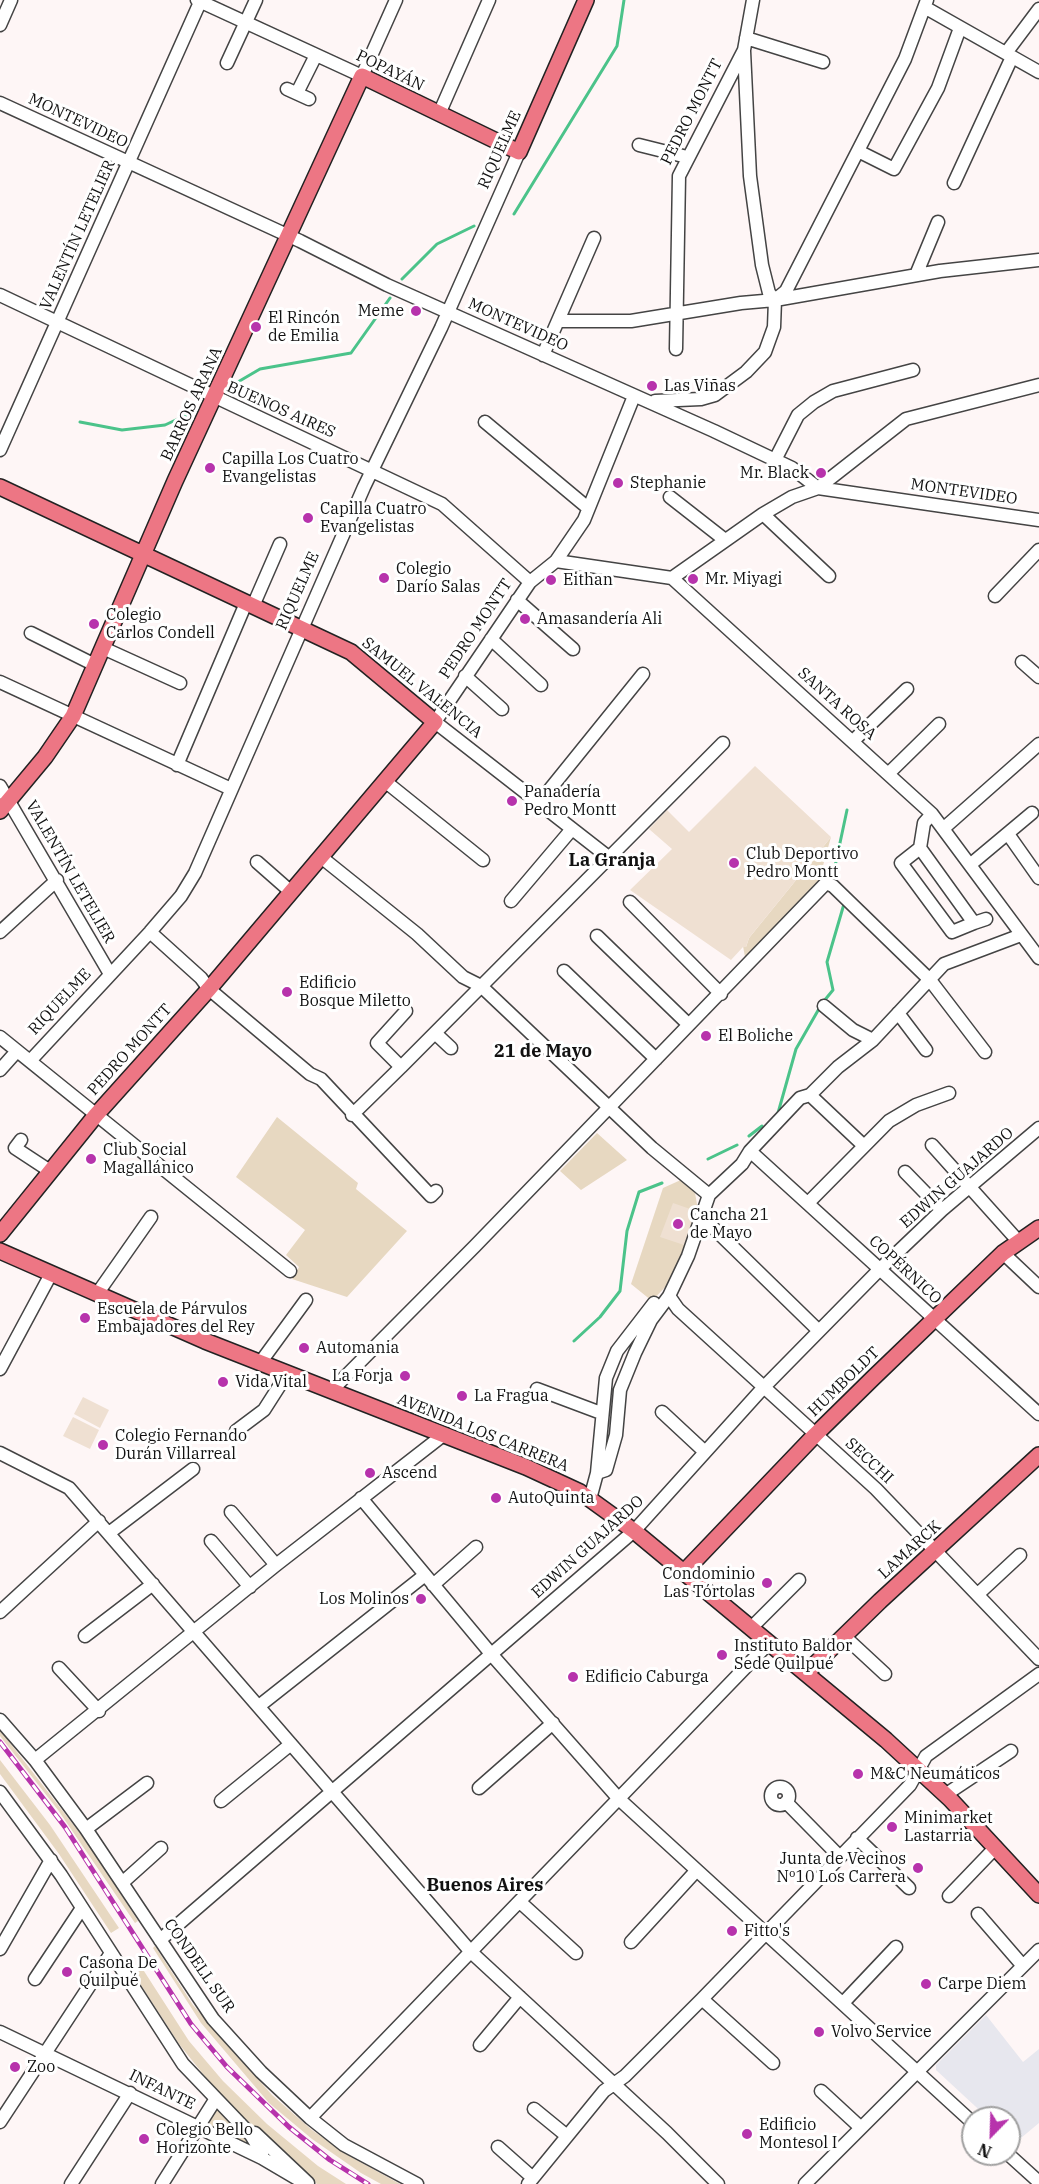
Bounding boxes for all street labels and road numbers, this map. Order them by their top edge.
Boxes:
street label: POPAYÁN [353,46,427,96]
street label: PEDRO MONTT [657,56,727,168]
street label: MONTEVIDEO [25,90,131,152]
street label: RIQUELME [474,108,526,192]
street label: VALENTÍN LETELIER [36,157,120,313]
street label: MONTEVIDEO [465,294,571,356]
street label: BARROS ARANA [157,344,227,464]
street label: BUENOS AIRES [224,377,338,443]
street label: MONTEVIDEO [909,475,1019,509]
street label: RIQUELME [272,549,324,633]
street label: PEDRO MONTT [435,575,517,683]
street label: SAMUEL VALENCIA [358,634,486,742]
street label: SANTA ROSA [794,664,880,744]
street label: VALENTÍN LETELIER [21,797,119,947]
street label: RIQUELME [25,965,95,1039]
street label: PEDRO MONTT [84,1000,176,1100]
street label: EDWIN GUAJARDO [896,1123,1018,1233]
street label: COPÉRNICO [865,1232,945,1308]
street label: HUMBOLDT [804,1343,884,1421]
street label: AVENIDA LOS CARRERA [394,1390,572,1476]
street label: SECCHI [841,1434,897,1488]
street label: EDWIN GUAJARDO [528,1492,648,1602]
street label: LAMARCK [875,1517,945,1583]
street label: CONDELL SUR [160,1915,238,2017]
street label: INFANTE [126,2066,198,2114]

